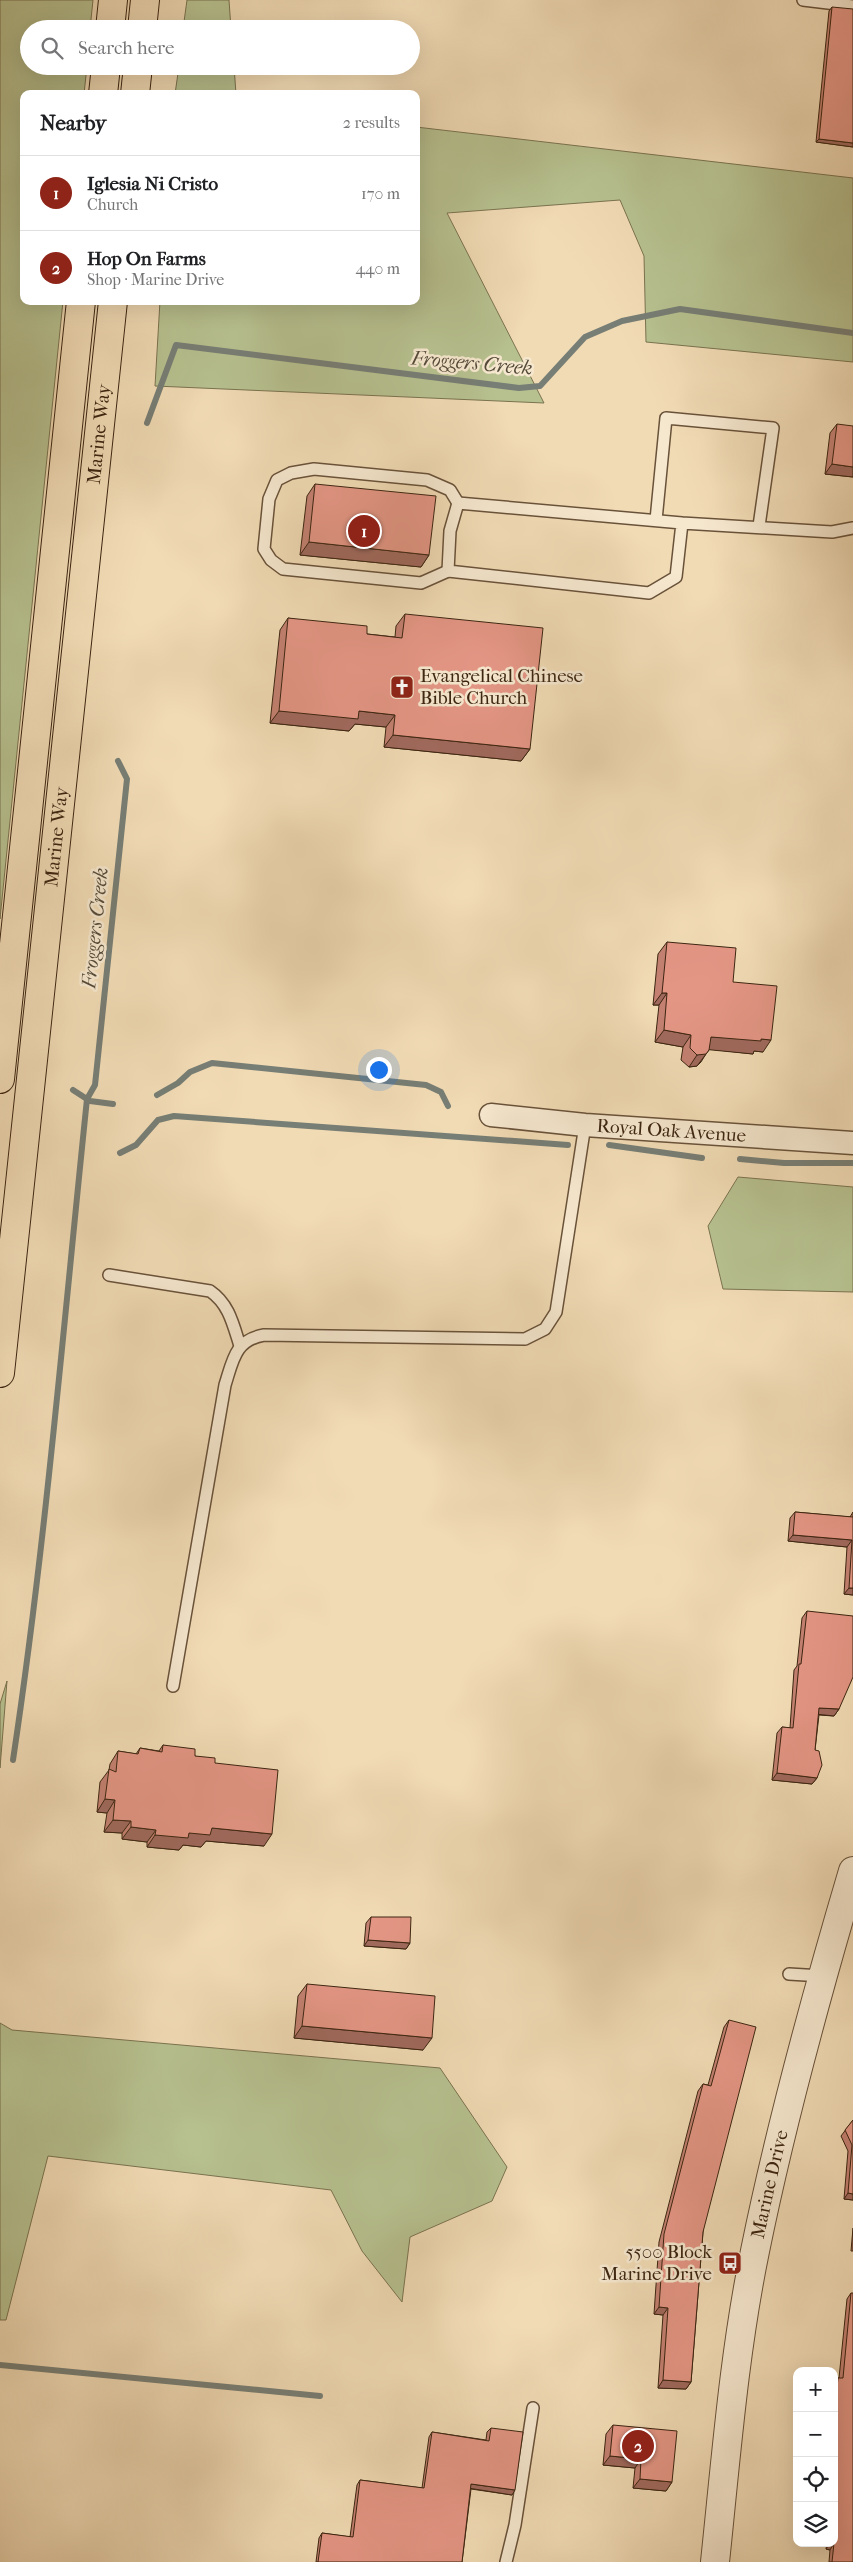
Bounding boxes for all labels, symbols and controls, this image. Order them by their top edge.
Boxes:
search box [20,20,420,75]
icon: search [38,34,66,62]
text: Search here [78,37,174,59]
text: Nearby [40,111,106,135]
text: 2 results [343,113,400,132]
text: Iglesia Ni Cristo [87,173,218,195]
text: 1 [53,184,59,203]
text: 170 m [361,184,400,203]
text: Church [87,195,138,214]
text: Hop On Farms [87,248,206,270]
text: 2 [52,259,60,278]
text: 440 m [355,259,400,278]
text: Shop · Marine Drive [87,270,224,289]
water label: Froggers Creek [410,346,533,380]
street label: Marine Way [83,382,115,485]
pin: 1 [348,512,380,550]
place label: Evangelical Chinese Bible Church [420,665,583,709]
church icon: Evangelical Chinese Bible Church [389,674,415,700]
street label: Marine Way [40,785,73,888]
water label: Froggers Creek [77,866,113,991]
your location [366,1057,392,1083]
street label: Royal Oak Avenue [596,1115,747,1147]
street label: Marine Drive [747,2128,793,2241]
place label: 5500 Block Marine Drive [601,2241,712,2285]
bus stop icon: 5500 Block Marine Drive [717,2250,743,2276]
map controls [793,2367,838,2547]
button: + [793,2367,838,2412]
button: − [793,2412,838,2457]
pin: 2 [622,2427,654,2465]
button: locate [793,2457,838,2502]
button: layers [793,2502,838,2547]

